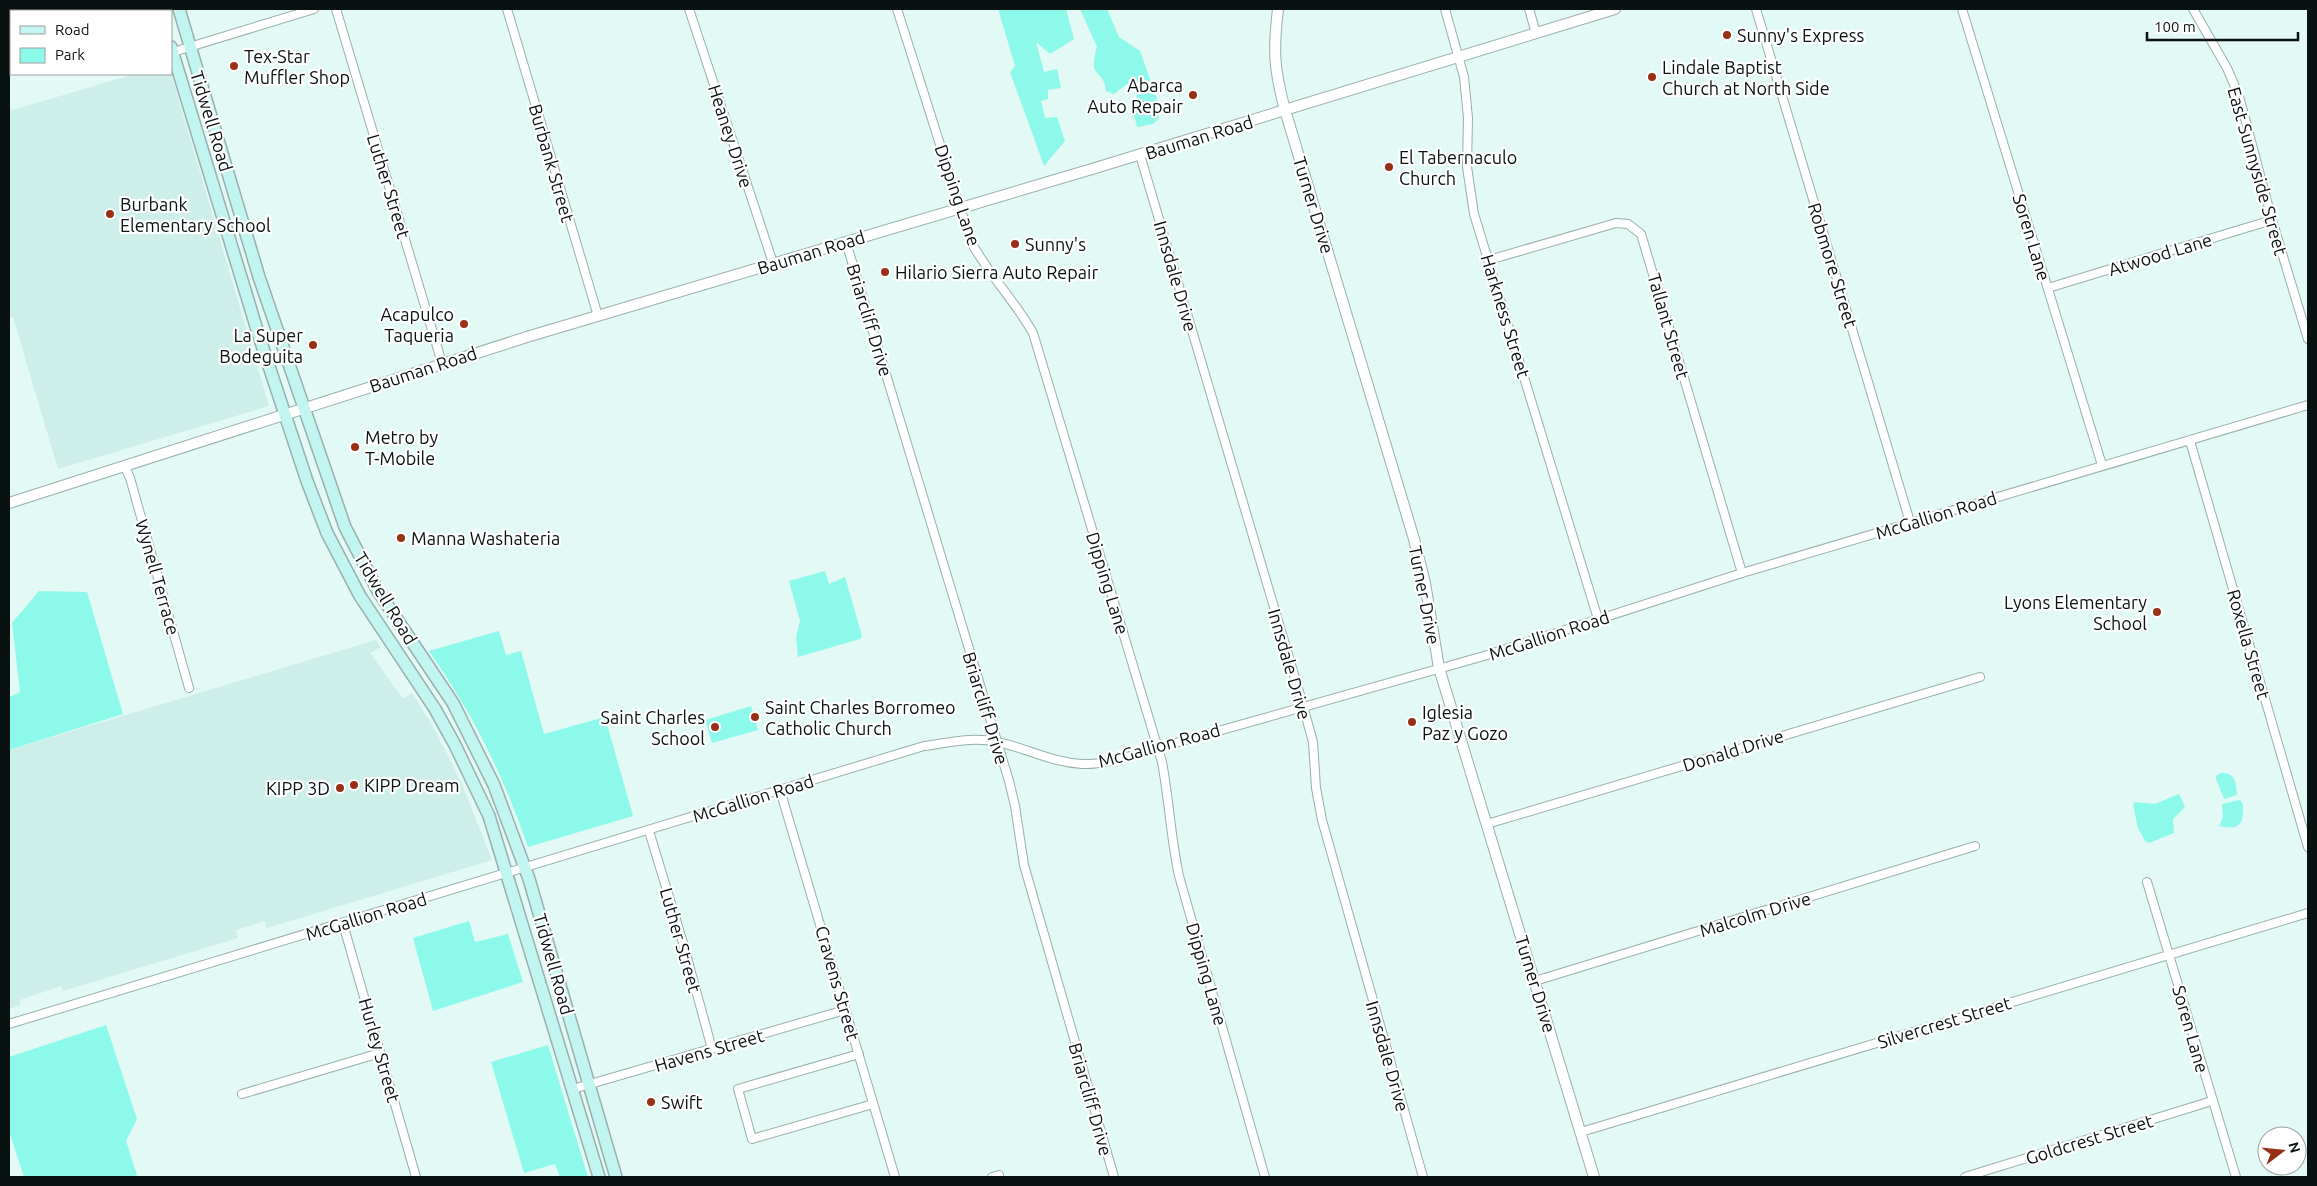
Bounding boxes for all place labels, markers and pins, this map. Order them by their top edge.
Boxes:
place label: Sunny's Express [1737,25,1865,45]
marker: Sunny's Express [1721,29,1733,41]
place label: Tex-Star Muffler Shop [244,46,350,87]
place label: Lindale Baptist Church at North Side [1662,57,1830,98]
marker: Tex-Star Muffler Shop [228,60,240,72]
marker: Lindale Baptist Church at North Side [1646,71,1658,83]
place label: Abarca Auto Repair [1087,75,1183,116]
marker: Abarca Auto Repair [1187,89,1199,101]
place label: El Tabernaculo Church [1399,147,1517,188]
marker: El Tabernaculo Church [1383,161,1395,173]
place label: Burbank Elementary School [120,194,271,235]
marker: Burbank Elementary School [104,208,116,220]
place label: Sunny's [1025,234,1086,254]
marker: Sunny's [1009,238,1021,250]
place label: Hilario Sierra Auto Repair [895,262,1098,282]
marker: Hilario Sierra Auto Repair [879,266,891,278]
place label: Acapulco Taqueria [380,304,454,345]
marker: Acapulco Taqueria [458,318,470,330]
place label: La Super Bodeguita [219,325,303,366]
marker: La Super Bodeguita [307,339,319,351]
place label: Metro by T-Mobile [365,427,439,468]
marker: Metro by T-Mobile [349,441,361,453]
place label: Manna Washateria [411,528,560,548]
marker: Manna Washateria [395,532,407,544]
place label: Lyons Elementary School [2004,592,2147,633]
marker: Lyons Elementary School [2151,606,2163,618]
place label: Saint Charles Borromeo Catholic Church [765,697,956,738]
place label: Iglesia Paz y Gozo [1422,702,1508,743]
place label: Saint Charles School [601,707,705,748]
marker: Saint Charles Borromeo Catholic Church [749,711,761,723]
marker: Iglesia Paz y Gozo [1406,716,1418,728]
marker: Saint Charles School [709,721,721,733]
place label: KIPP Dream [364,775,459,795]
place label: KIPP 3D [266,778,330,798]
marker: KIPP Dream [348,779,360,791]
marker: KIPP 3D [334,782,346,794]
place label: Swift [661,1092,703,1112]
marker: Swift [645,1096,657,1108]

